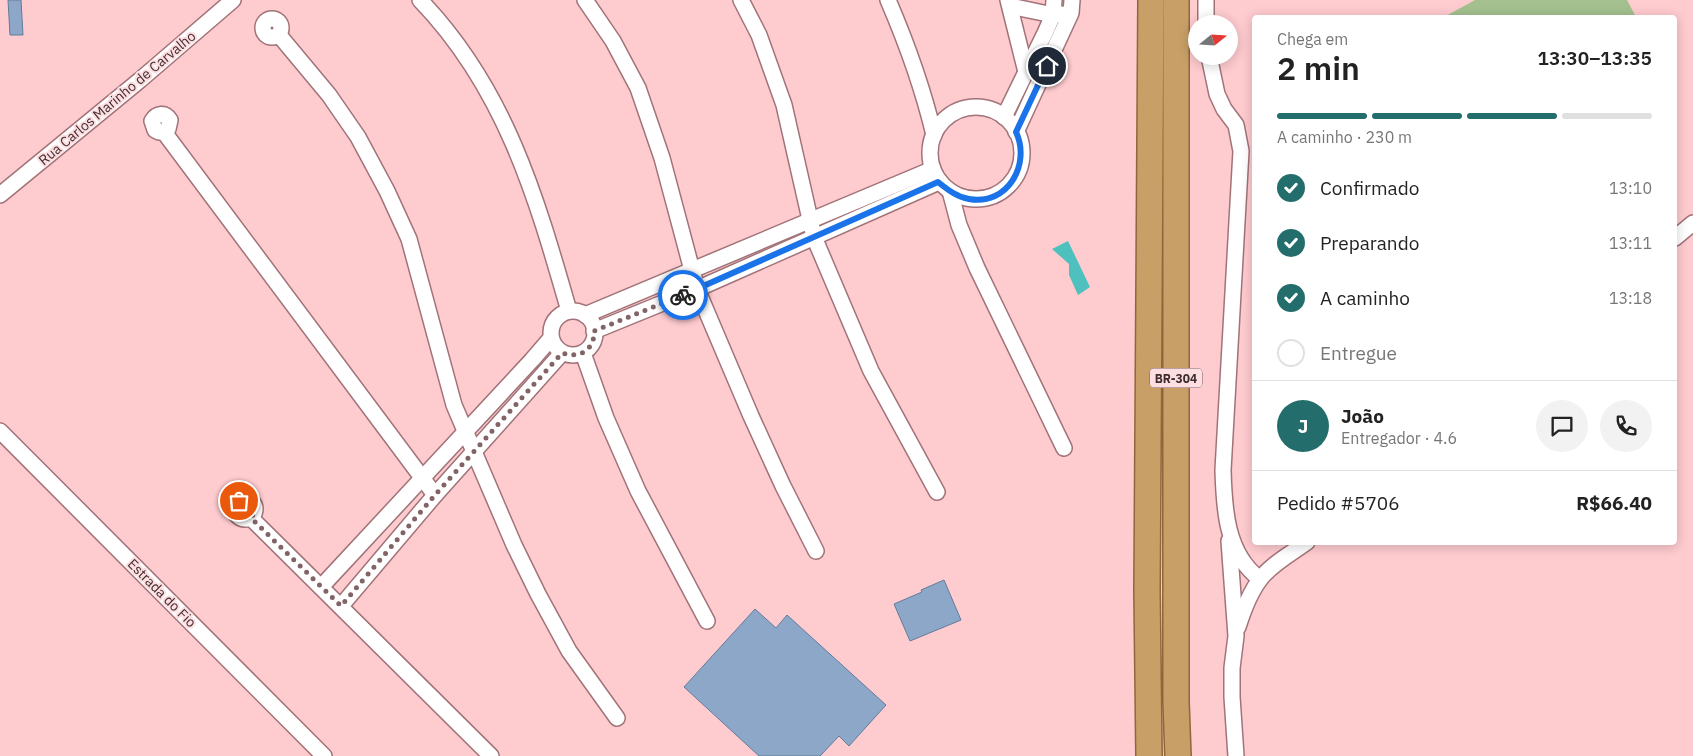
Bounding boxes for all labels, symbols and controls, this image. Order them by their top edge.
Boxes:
north arrow [1188,15,1238,65]
map controls [1188,15,1238,65]
street label: Rua Carlos Marinho de Carvalho [35,27,199,169]
text: Chega em [1277,29,1348,49]
pin [1026,45,1068,87]
text: 13:30–13:35 [1538,46,1652,70]
text: 2 min [1277,47,1360,89]
icon: home [1033,52,1061,80]
text: A caminho · 230 m [1277,127,1412,147]
icon: check [1277,174,1305,202]
text: Confirmado [1320,176,1419,200]
text: 13:10 [1609,178,1652,198]
icon: check [1277,229,1305,257]
text: Preparando [1320,231,1419,255]
text: 13:11 [1609,233,1652,253]
courier [658,270,708,320]
icon: bike [669,281,697,309]
icon: check [1277,284,1305,312]
text: A caminho [1320,286,1410,310]
text: 13:18 [1609,288,1652,308]
text: Entregue [1320,341,1397,365]
road number: BR-304 [1150,368,1202,388]
button: chat [1536,400,1588,452]
button: phone [1600,400,1652,452]
text: João [1341,404,1384,428]
text: J [1298,414,1308,438]
text: Entregador · 4.6 [1341,428,1457,448]
pin [218,480,260,522]
icon: bag [225,487,253,515]
text: Pedido #5706 [1277,491,1400,515]
text: R$66.40 [1576,491,1652,515]
street label: Estrada do Fio [124,555,200,631]

